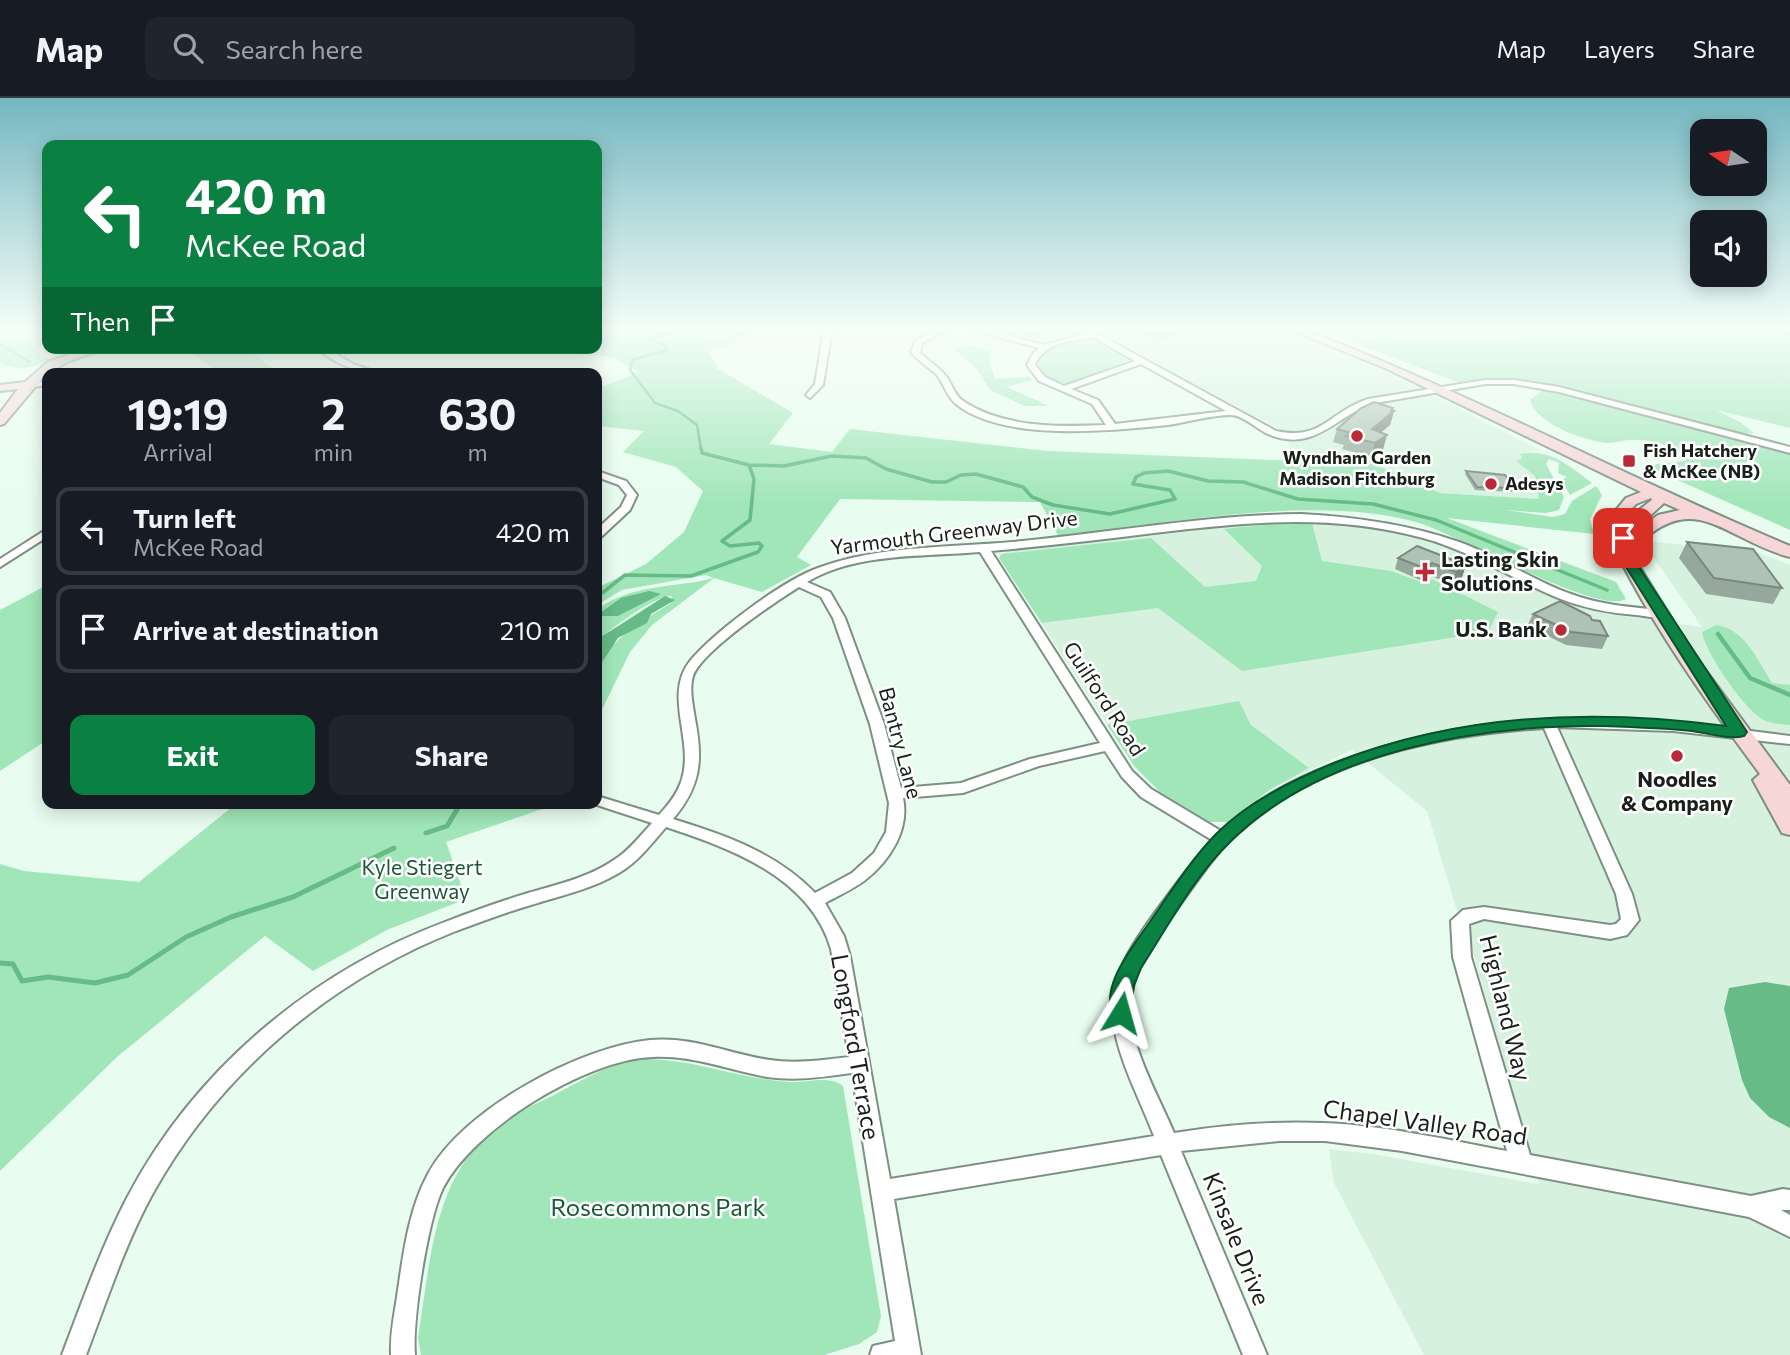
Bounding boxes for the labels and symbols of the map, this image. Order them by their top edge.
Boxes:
north arrow [1690,119,1768,196]
marker: Wyndham Garden Madison Fitchburg [1349,428,1365,444]
place label: Fish Hatchery & McKee (NB) [1643,439,1760,482]
place label: Wyndham Garden Madison Fitchburg [1279,446,1435,489]
marker: Fish Hatchery & McKee (NB) [1621,453,1637,469]
place label: Adesys [1505,472,1564,494]
marker: Adesys [1483,476,1499,492]
street label: Yarmouth Greenway Drive [829,504,1079,559]
pin [1593,508,1653,568]
place label: Lasting Skin Solutions [1441,546,1559,595]
marker: Lasting Skin Solutions [1415,562,1435,582]
place label: U.S. Bank [1455,616,1547,641]
marker: U.S. Bank [1553,622,1569,638]
street label: Guilford Road [1059,636,1152,760]
street label: Bantry Lane [875,684,928,801]
marker: Noodles & Company [1669,748,1685,764]
place label: Noodles & Company [1621,766,1734,815]
park label: Kyle Stiegert Greenway [361,854,483,903]
street label: Highland Way [1474,932,1539,1084]
street label: Longford Terrace [826,952,887,1142]
position arrow [1084,976,1158,1050]
street label: Chapel Valley Road [1321,1093,1529,1150]
street label: Kinsale Drive [1198,1168,1277,1309]
park label: Rosecommons Park [551,1192,765,1221]

